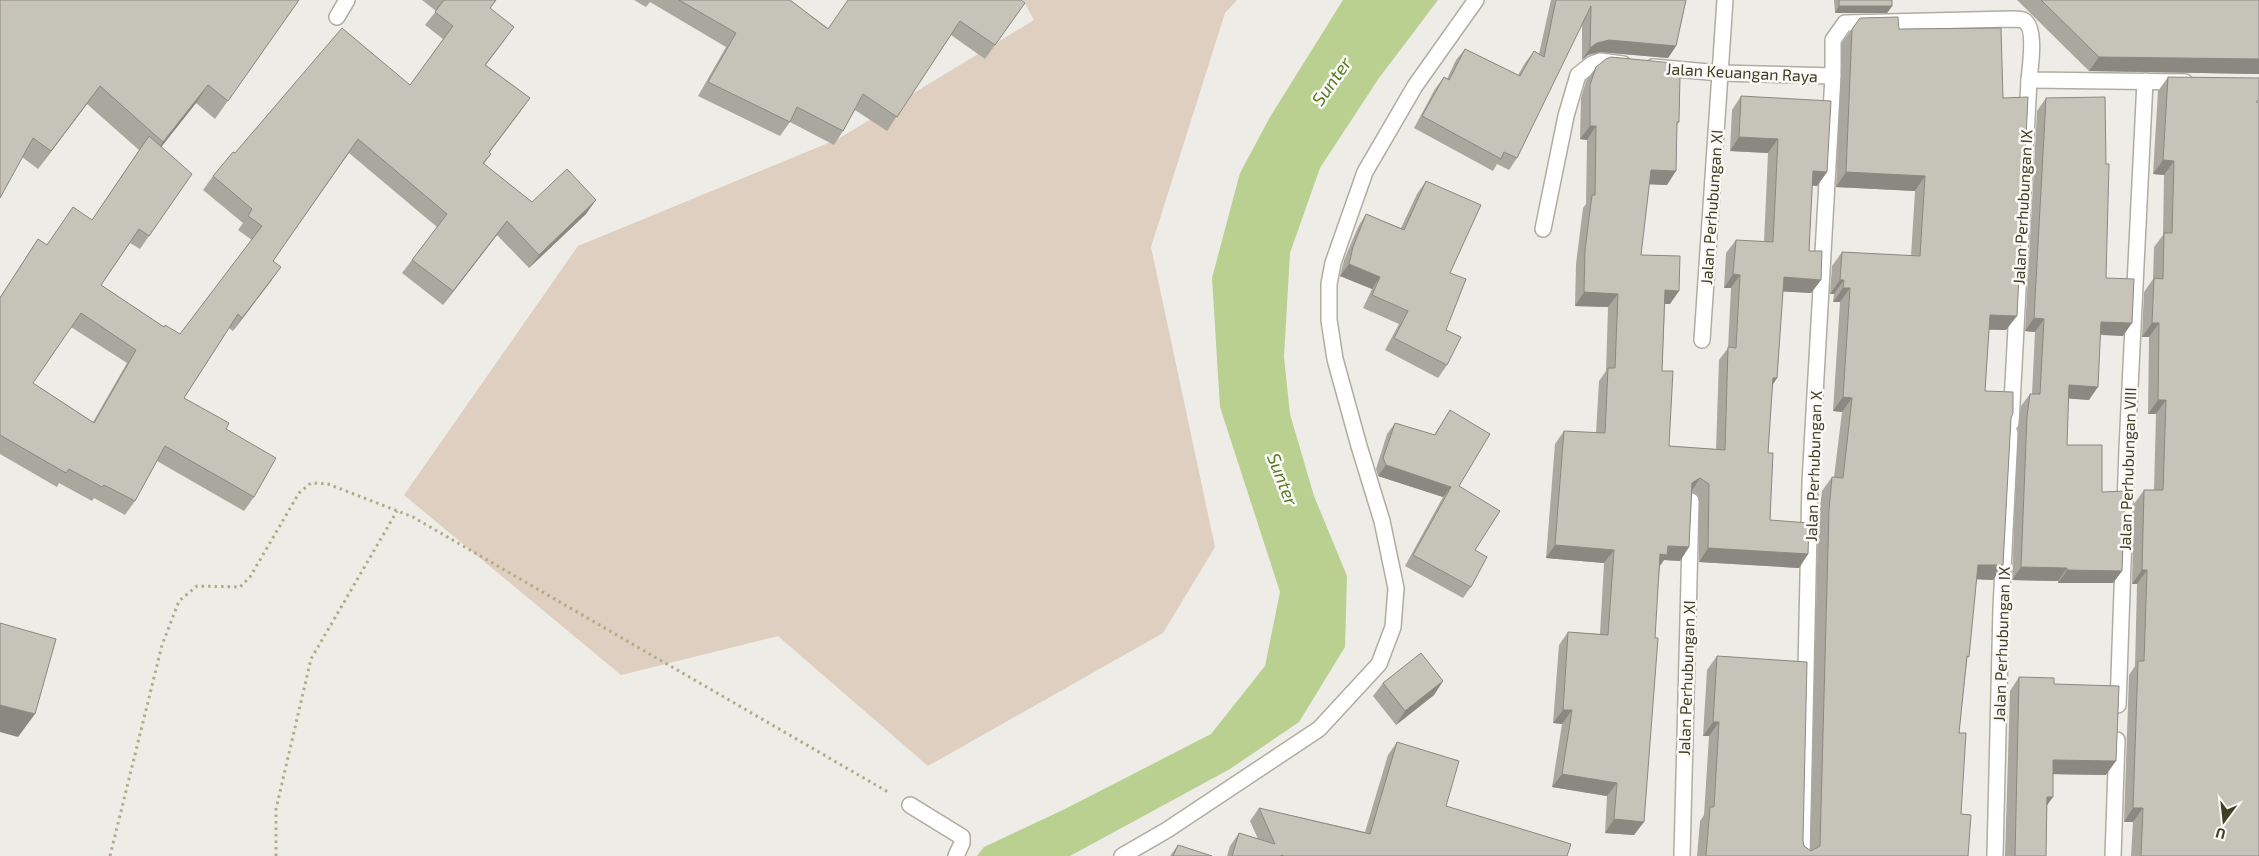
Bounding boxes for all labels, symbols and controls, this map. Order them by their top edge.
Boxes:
water label: Sunter [1306,52,1356,110]
street label: Jalan Keuangan Raya [1666,59,1818,85]
street label: Jalan Perhubungan XI [1696,129,1726,285]
street label: Jalan Perhubungan IX [2008,129,2036,285]
street label: Jalan Perhubungan VIII [2115,387,2139,551]
street label: Jalan Perhubungan X [1801,390,1825,542]
water label: Sunter [1263,450,1303,509]
street label: Jalan Perhubungan IX [1989,566,2013,722]
street label: Jalan Perhubungan XI [1674,600,1698,756]
north arrow [2199,796,2249,846]
text: U [2214,825,2227,843]

